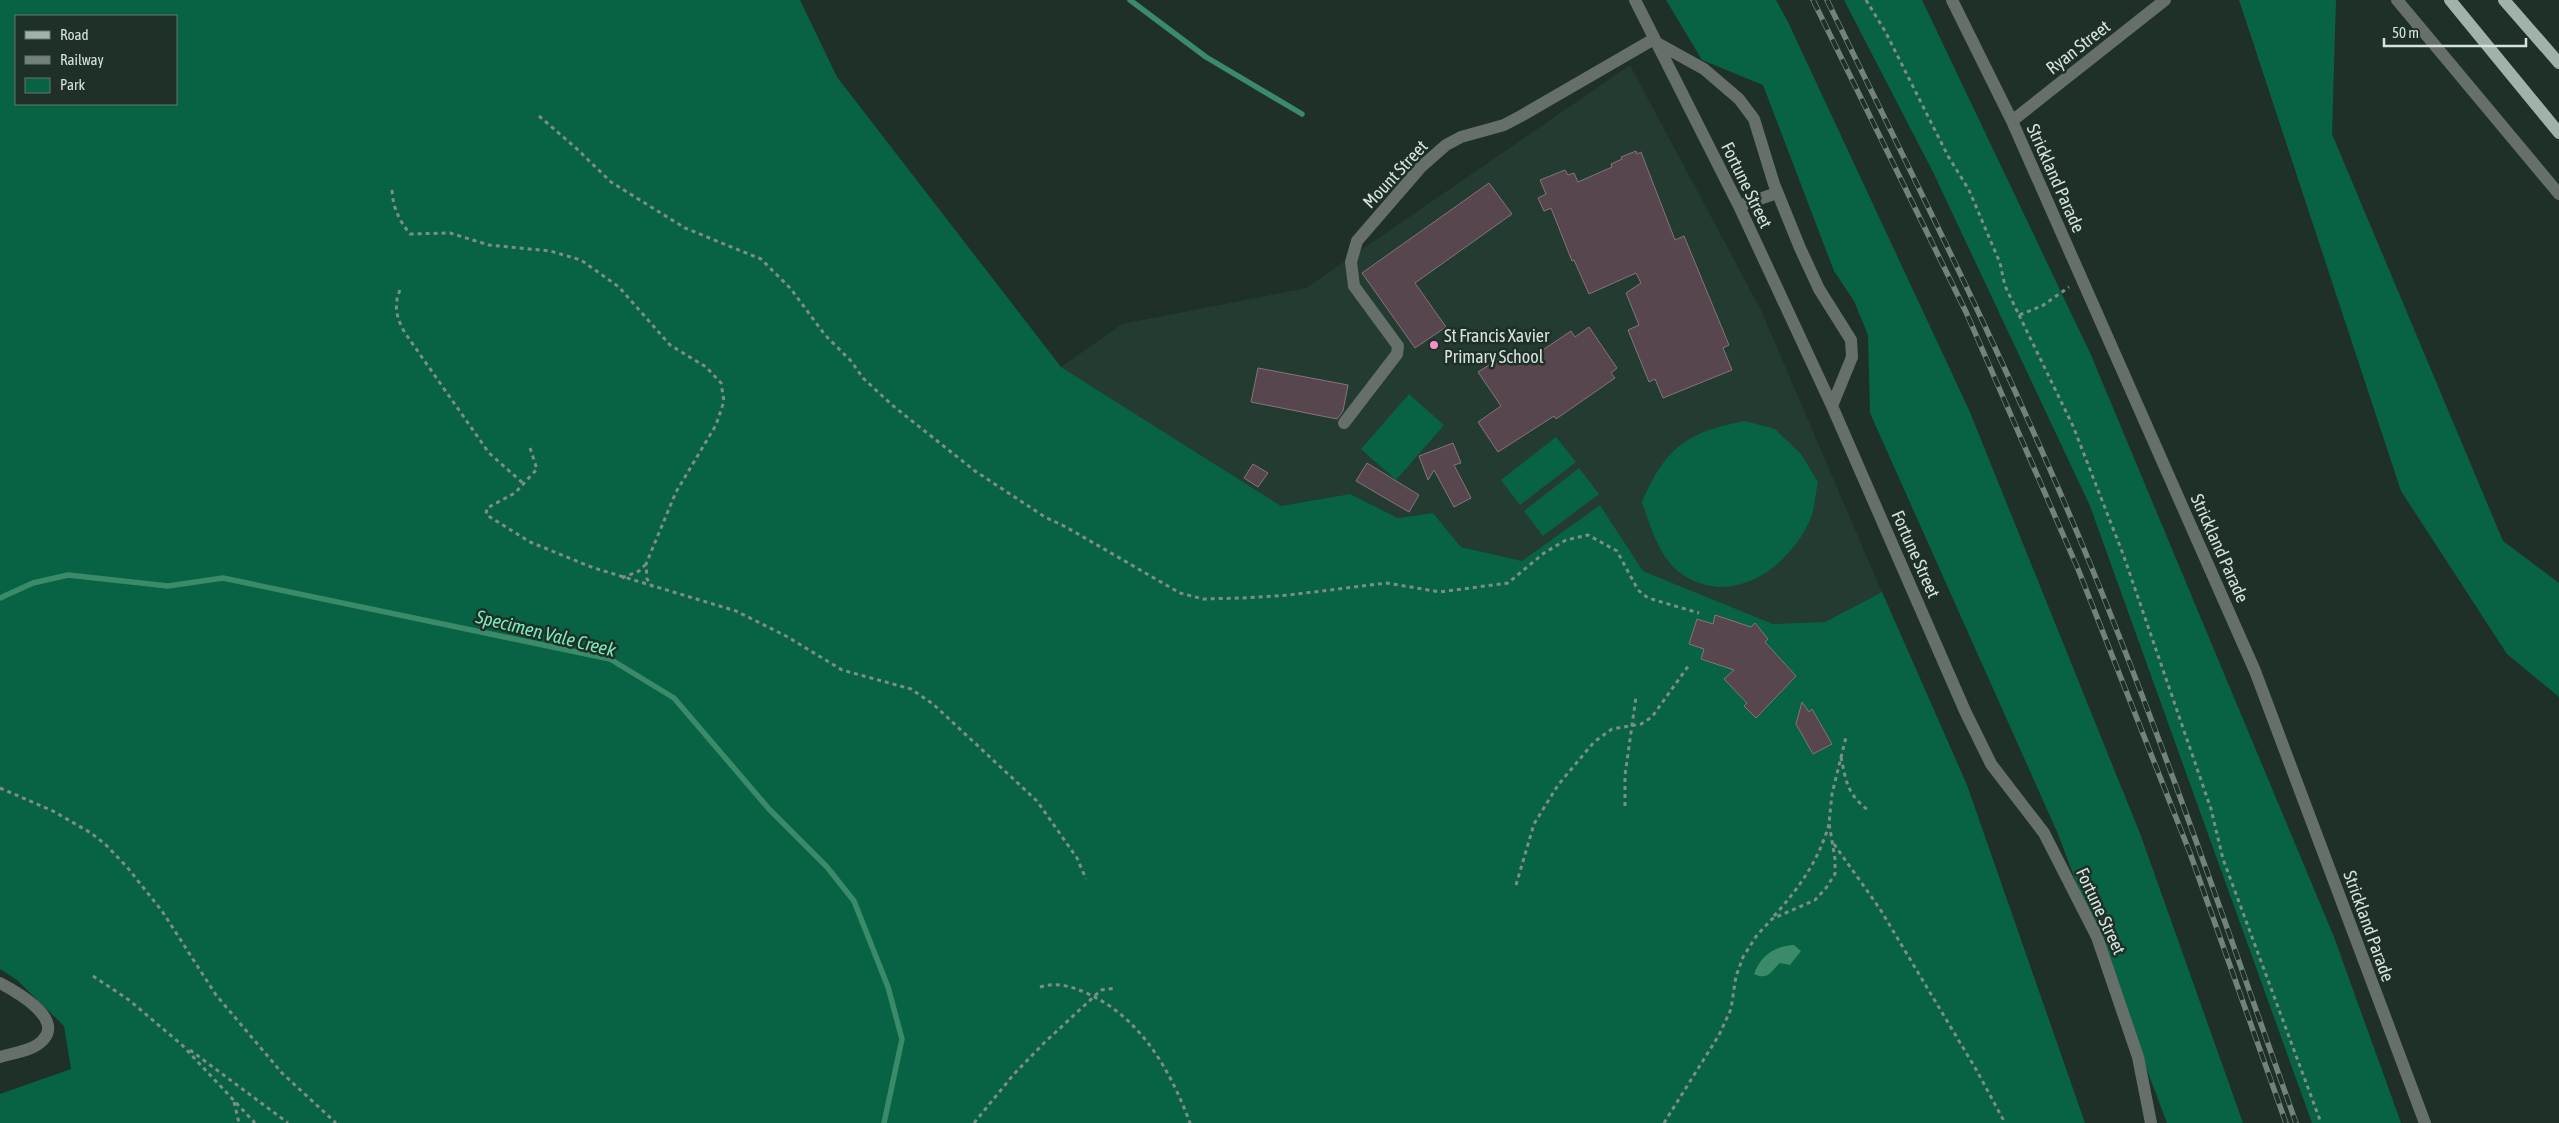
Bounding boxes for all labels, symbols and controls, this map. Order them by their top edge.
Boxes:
legend [15,15,178,105]
scale bar [2384,15,2526,47]
street label: Ryan Street [2042,16,2114,78]
text: 50 m [2392,24,2419,41]
text: Road [60,26,89,43]
text: Railway [60,51,104,68]
text: Park [60,76,85,93]
street label: Strickland Parade [2023,121,2089,235]
street label: Mount Street [1358,136,1432,212]
street label: Fortune Street [1717,138,1777,232]
place label: St Francis Xavier Primary School [1444,325,1550,367]
marker: St Francis Xavier Primary School [1428,339,1440,351]
street label: Strickland Parade [2187,491,2253,605]
street label: Fortune Street [1887,507,1945,601]
water label: Specimen Vale Creek [473,605,619,661]
street label: Fortune Street [2072,864,2130,958]
street label: Strickland Parade [2339,868,2399,984]

